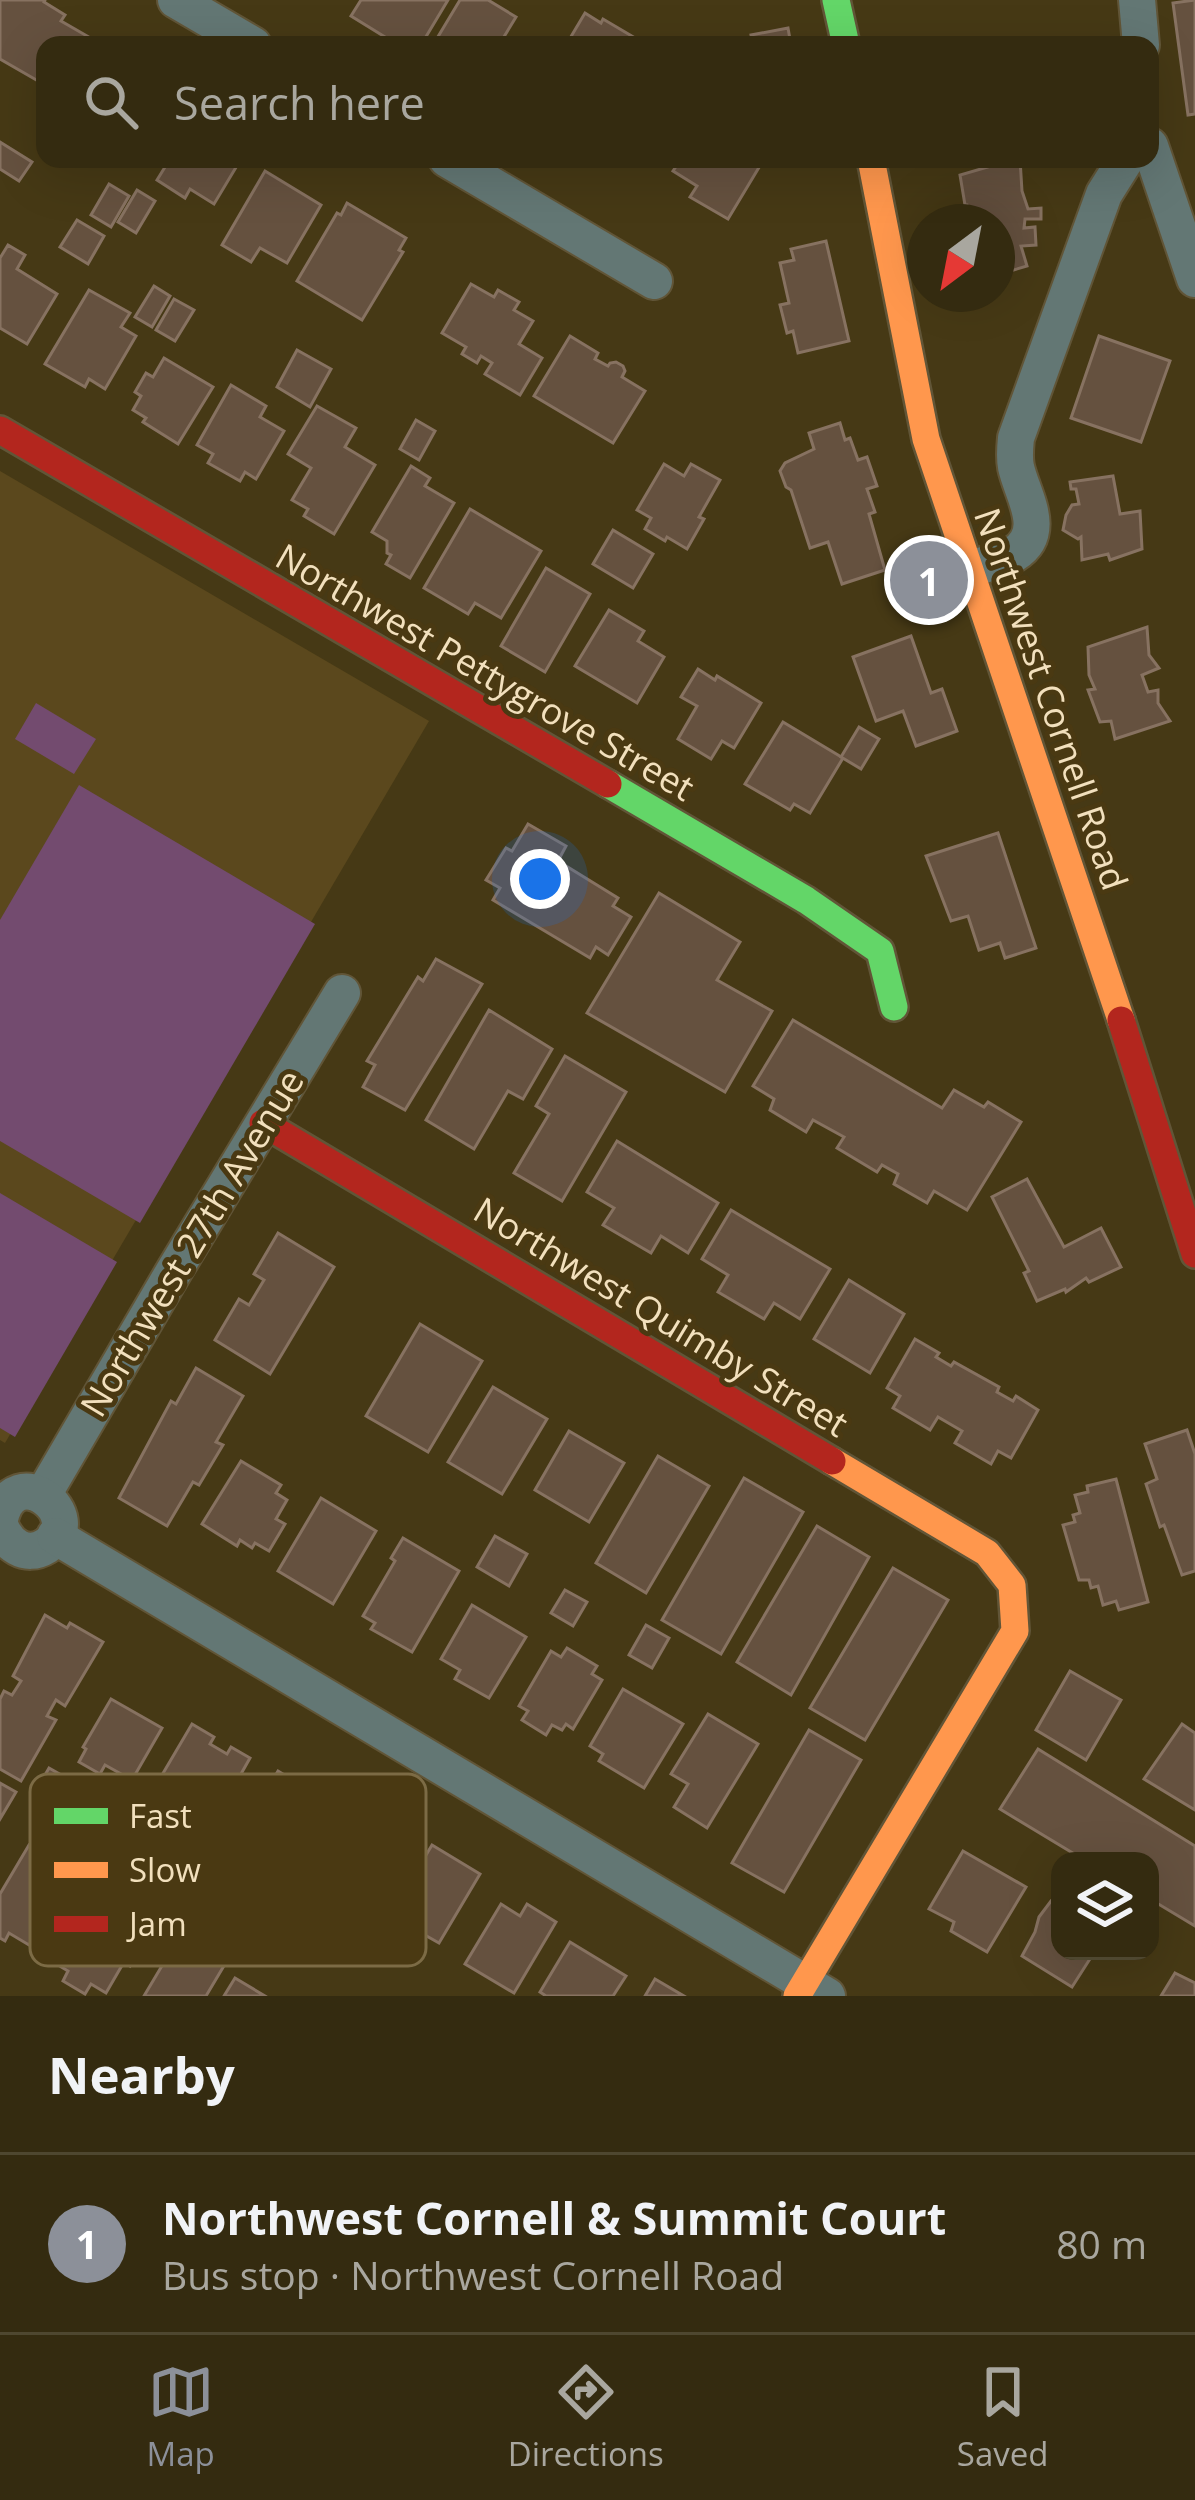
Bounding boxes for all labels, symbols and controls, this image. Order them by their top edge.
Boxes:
search box [36,36,1159,168]
icon: search [78,69,144,135]
text: Search here [174,72,425,133]
north arrow [907,204,1015,312]
street label: Northwest Cornell Road [963,501,1140,896]
street label: Northwest Pettygrove Street [267,531,703,812]
pin: 1 [890,535,968,625]
your location [510,849,570,909]
street label: Northwest 27th Avenue [68,1060,315,1425]
street label: Northwest Quimby Street [465,1185,857,1448]
legend [30,1774,426,1966]
text: Fast [129,1793,192,1838]
text: Slow [129,1847,201,1892]
map controls [1051,1852,1159,1960]
button: layers [1051,1852,1159,1960]
text: Jam [126,1901,187,1946]
text: Nearby [48,2039,235,2109]
text: Northwest Cornell & Summit Court [162,2187,946,2248]
text: 1 [76,2217,98,2270]
text: 80 m [1056,2217,1147,2270]
text: Bus stop · Northwest Cornell Road [162,2248,784,2301]
tab: Map [147,2359,215,2476]
tab: Directions [508,2359,664,2476]
tab: Saved [957,2359,1048,2476]

